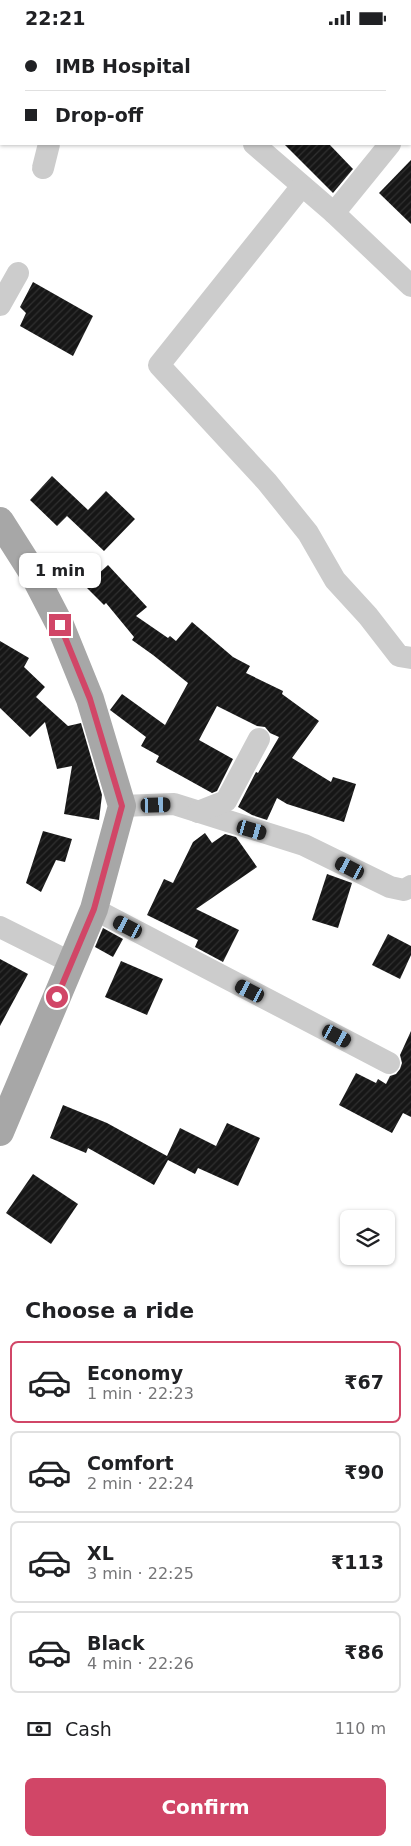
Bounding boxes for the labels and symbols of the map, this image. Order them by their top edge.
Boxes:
callout: 1 min [19,553,101,587]
route end [49,614,71,636]
car [140,797,171,813]
car [235,819,268,841]
car [333,855,366,881]
car [111,914,144,940]
car [233,978,266,1004]
route start [46,986,68,1008]
car [320,1022,353,1050]

